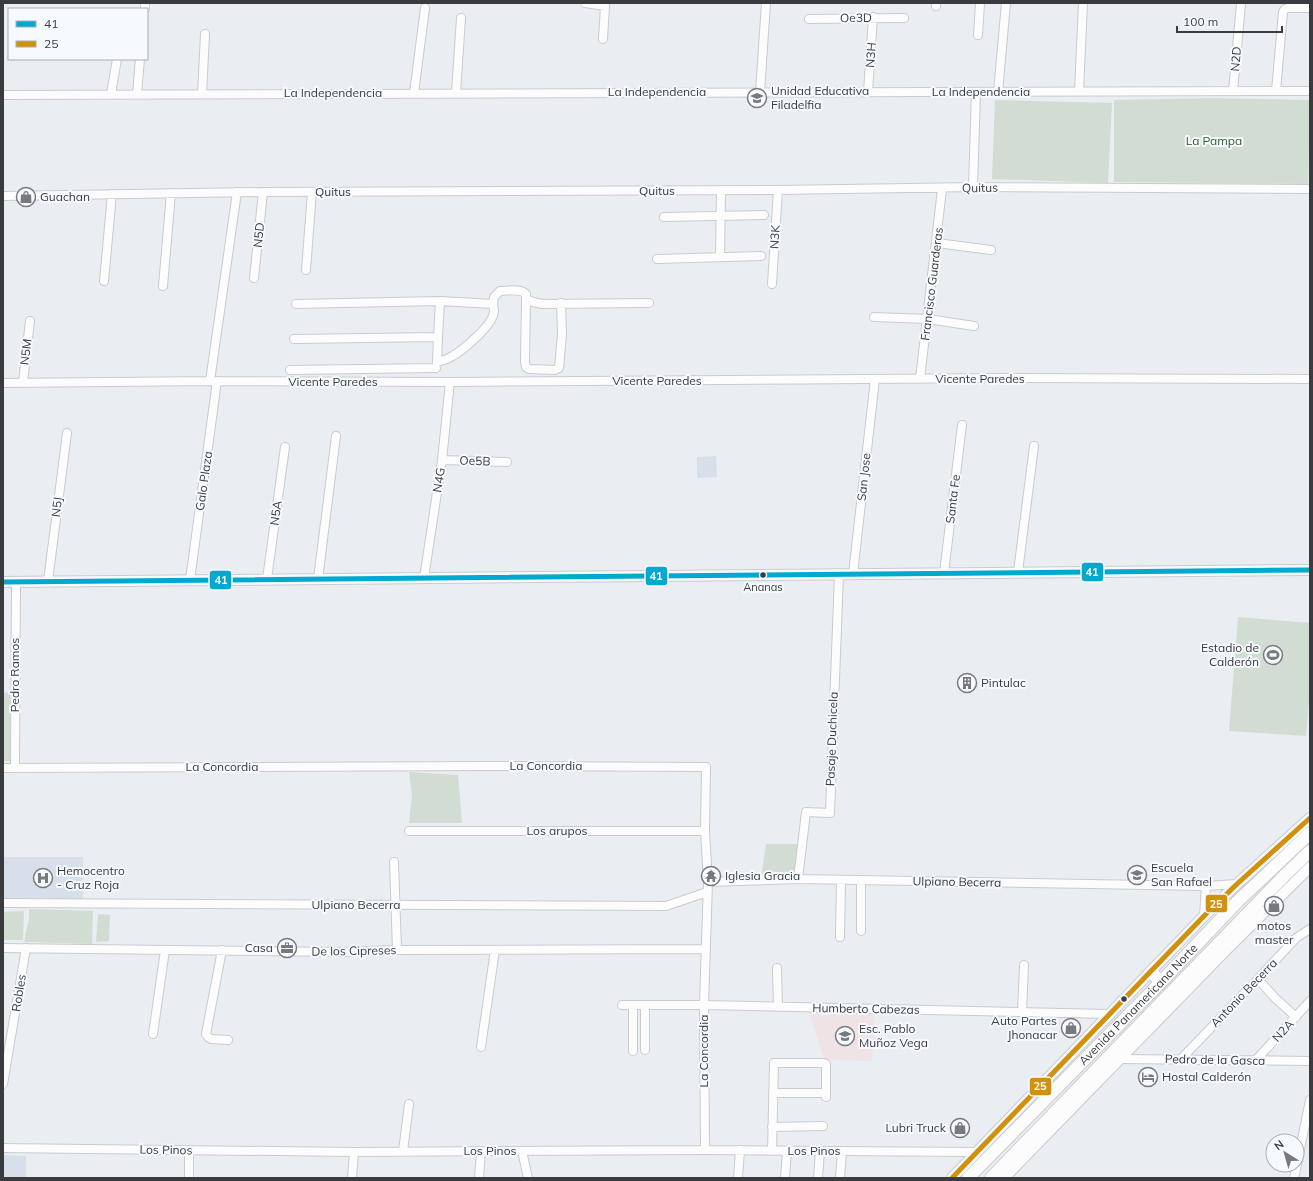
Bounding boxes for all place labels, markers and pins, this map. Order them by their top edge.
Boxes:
place label: Unidad Educativa Filadelfia [771,83,869,112]
school or university icon: Unidad Educativa Filadelfia [746,87,768,109]
shop icon: Guachan [15,186,37,208]
place label: Guachan [40,189,90,204]
marker: Ananas [758,570,768,580]
place label: Ananas [743,580,783,594]
place label: Estadio de Calderón [1201,640,1259,669]
sports icon: Estadio de Calderón [1262,644,1284,666]
building icon: Pintulac [956,672,978,694]
place label: Pintulac [981,675,1026,690]
place label: Escuela San Rafael [1151,860,1212,889]
place label: Hemocentro - Cruz Roja [57,863,125,892]
school or university icon: Escuela San Rafael [1126,864,1148,886]
temple icon: Iglesia Gracia [700,865,722,887]
hospital icon: Hemocentro - Cruz Roja [32,867,54,889]
place label: Iglesia Gracia [725,868,800,883]
shop icon: motos master [1263,895,1285,917]
place label: motos master [1255,918,1294,947]
office icon: Casa [276,937,298,959]
place label: Casa [245,940,273,955]
unlabelled marker [1119,994,1129,1004]
place label: Auto Partes Jhonacar [991,1013,1058,1042]
shop icon: Auto Partes Jhonacar [1060,1017,1082,1039]
place label: Esc. Pablo Muñoz Vega [859,1021,928,1050]
school or university icon: Esc. Pablo Muñoz Vega [834,1025,856,1047]
hotel icon: Hostal Calderón [1137,1066,1159,1088]
place label: Hostal Calderón [1162,1069,1251,1084]
shop icon: Lubri Truck [949,1117,971,1139]
place label: Lubri Truck [885,1120,947,1135]

